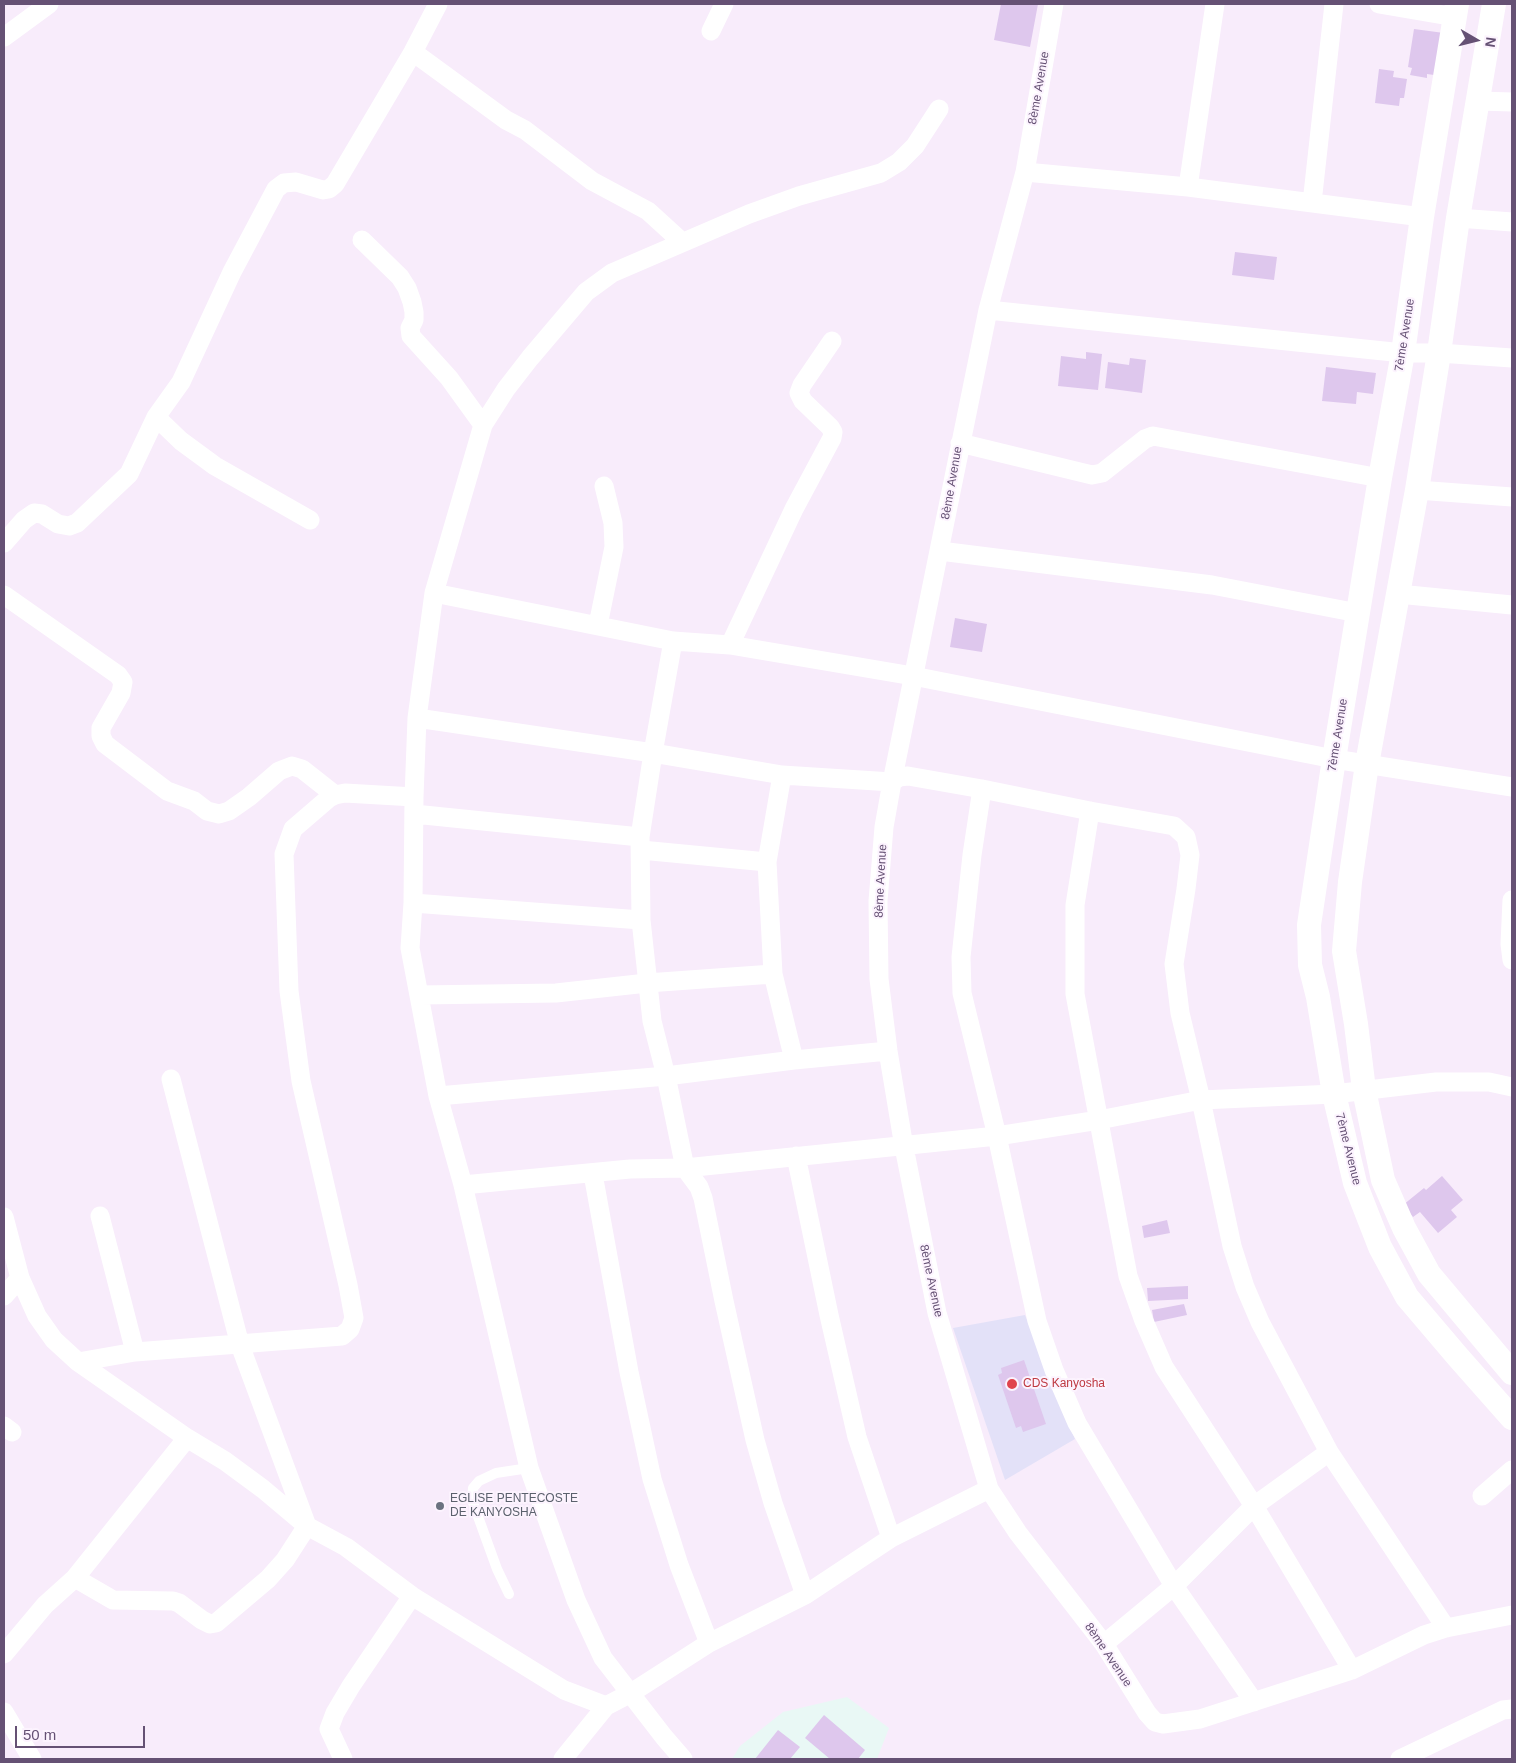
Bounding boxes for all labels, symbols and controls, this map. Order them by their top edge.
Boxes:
north arrow [1451,15,1501,65]
text: N [1482,36,1499,48]
street label: 8ème Avenue [1025,50,1053,126]
street label: 7ème Avenue [1392,297,1418,373]
street label: 8ème Avenue [938,445,966,521]
street label: 7ème Avenue [1325,697,1351,773]
street label: 8ème Avenue [872,844,890,918]
street label: 7ème Avenue [1332,1111,1364,1187]
street label: 8ème Avenue [916,1243,946,1319]
marker: CDS Kanyosha [1005,1377,1019,1391]
place label: CDS Kanyosha [1023,1377,1105,1391]
place label: EGLISE PENTECOSTE DE KANYOSHA [450,1492,578,1520]
marker: EGLISE PENTECOSTE DE KANYOSHA [434,1500,446,1512]
street label: 8ème Avenue [1081,1620,1135,1690]
scale bar [18,1716,148,1748]
text: 50 m [23,1726,56,1743]

